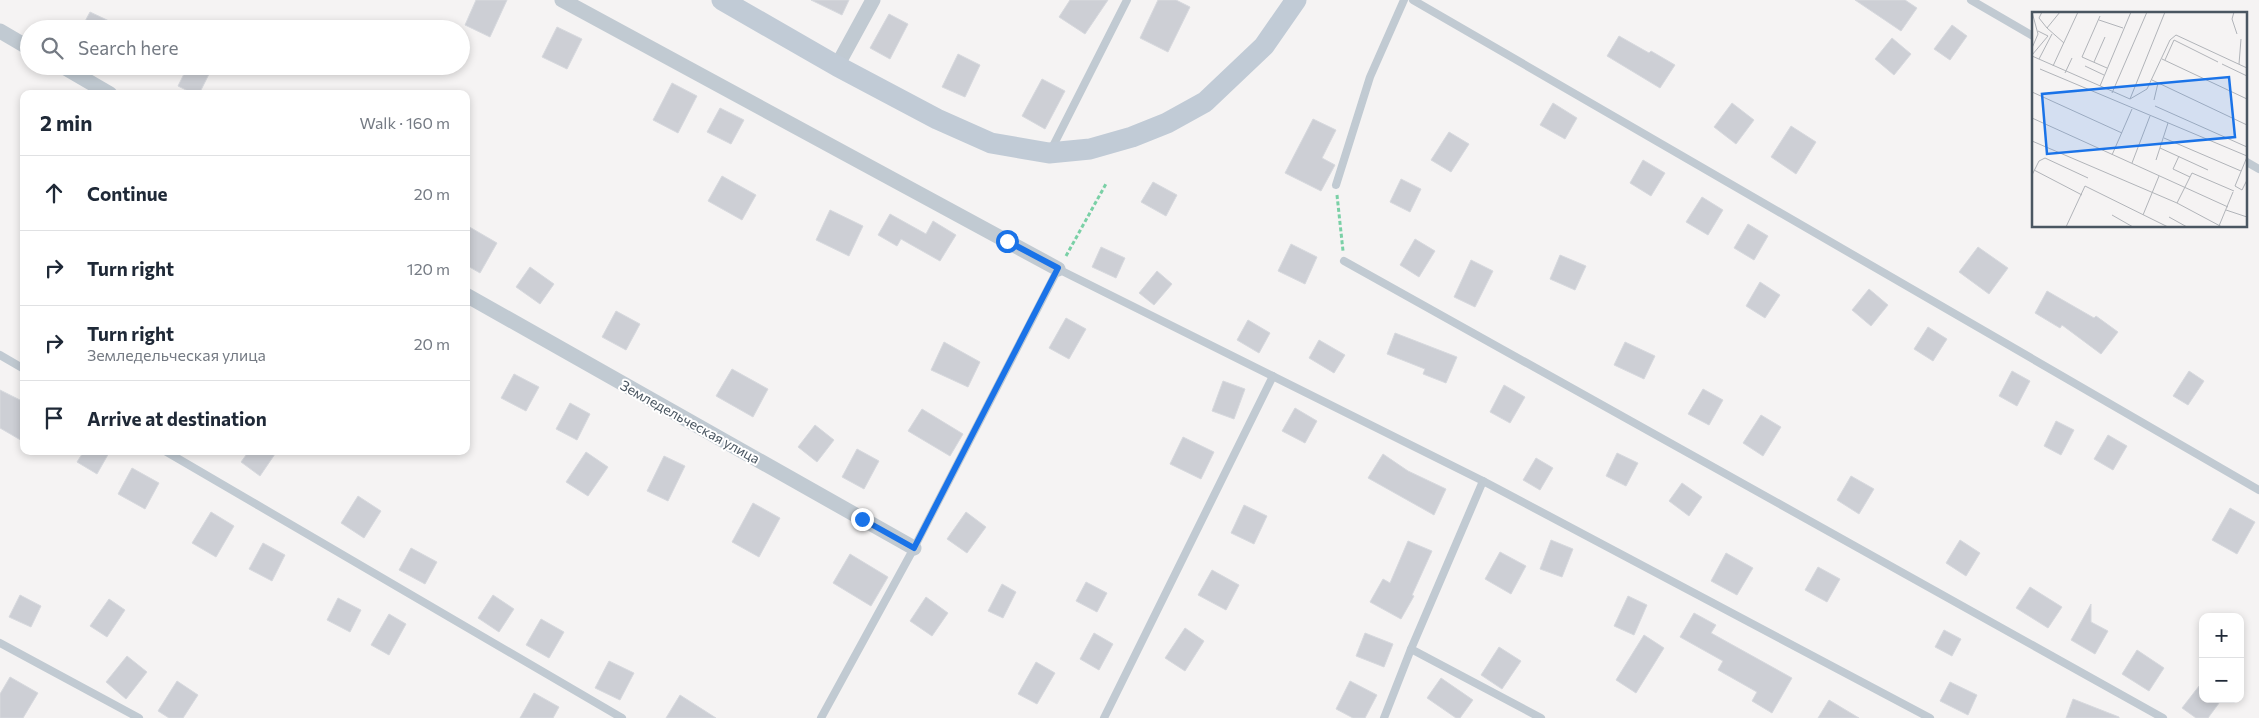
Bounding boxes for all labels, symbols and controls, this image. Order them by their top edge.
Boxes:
inset map [2032,12,2246,228]
search box [20,20,470,75]
icon: search [38,34,66,62]
text: Search here [78,36,178,59]
text: 2 min [40,110,92,135]
text: Walk · 160 m [360,113,450,132]
icon: ahead [40,179,68,207]
text: Continue [87,182,167,205]
text: 20 m [414,184,450,203]
route start [996,230,1019,253]
icon: right [40,254,68,282]
text: Turn right [87,257,174,280]
text: 120 m [407,259,450,278]
text: Turn right [87,322,174,345]
icon: right [40,329,68,357]
text: 20 m [414,334,450,353]
text: Земледельческая улица [87,345,266,364]
street label: Земледельческая улица [618,376,763,467]
icon: arrive [40,404,68,432]
text: Arrive at destination [87,407,267,430]
route end [851,508,874,531]
map controls [2199,613,2244,703]
button: + [2199,613,2244,658]
button: − [2199,658,2244,703]

